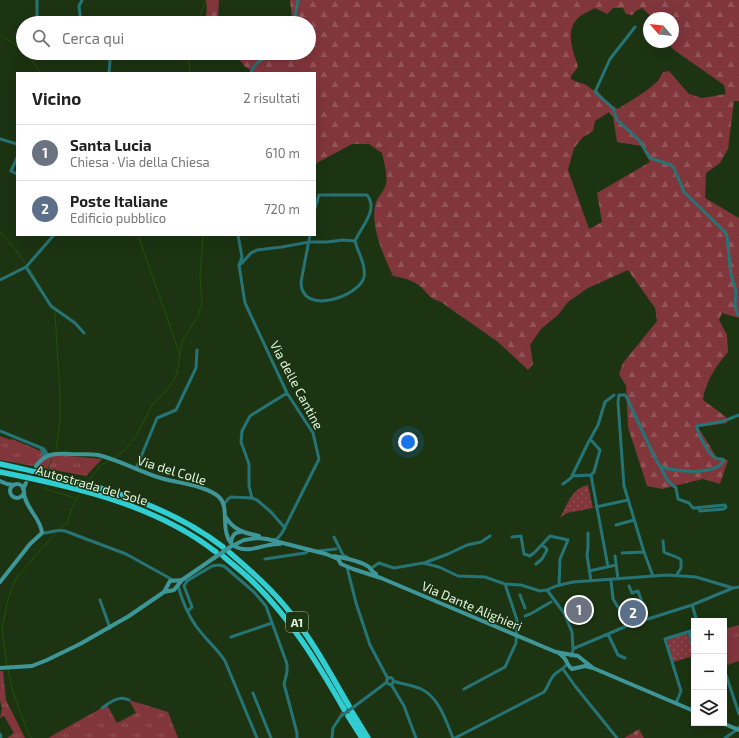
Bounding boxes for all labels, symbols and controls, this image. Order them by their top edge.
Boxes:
north arrow [643,12,679,48]
search box [16,16,316,60]
icon: search [30,27,52,49]
text: Cerca qui [62,29,124,47]
text: Vicino [32,88,81,108]
text: 2 risultati [243,90,300,106]
text: Santa Lucia [70,136,152,154]
text: 1 [42,145,48,161]
text: 610 m [265,145,300,161]
text: Chiesa · Via della Chiesa [70,154,210,170]
text: Poste Italiane [70,192,168,210]
text: 2 [41,201,49,217]
text: 720 m [264,201,300,217]
text: Edificio pubblico [70,210,166,226]
street label: Via delle Cantine [267,338,327,432]
your location [398,432,418,452]
street label: Via del Colle [135,452,209,488]
street label: Autostrada del Sole [34,461,150,509]
street label: Via Dante Alighieri [419,578,525,634]
pin: 1 [566,595,592,625]
pin: 2 [620,598,646,628]
road number: A1 [286,612,308,632]
map controls [691,618,727,726]
button: + [691,618,727,654]
button: − [691,654,727,690]
button: layers [691,690,727,726]

